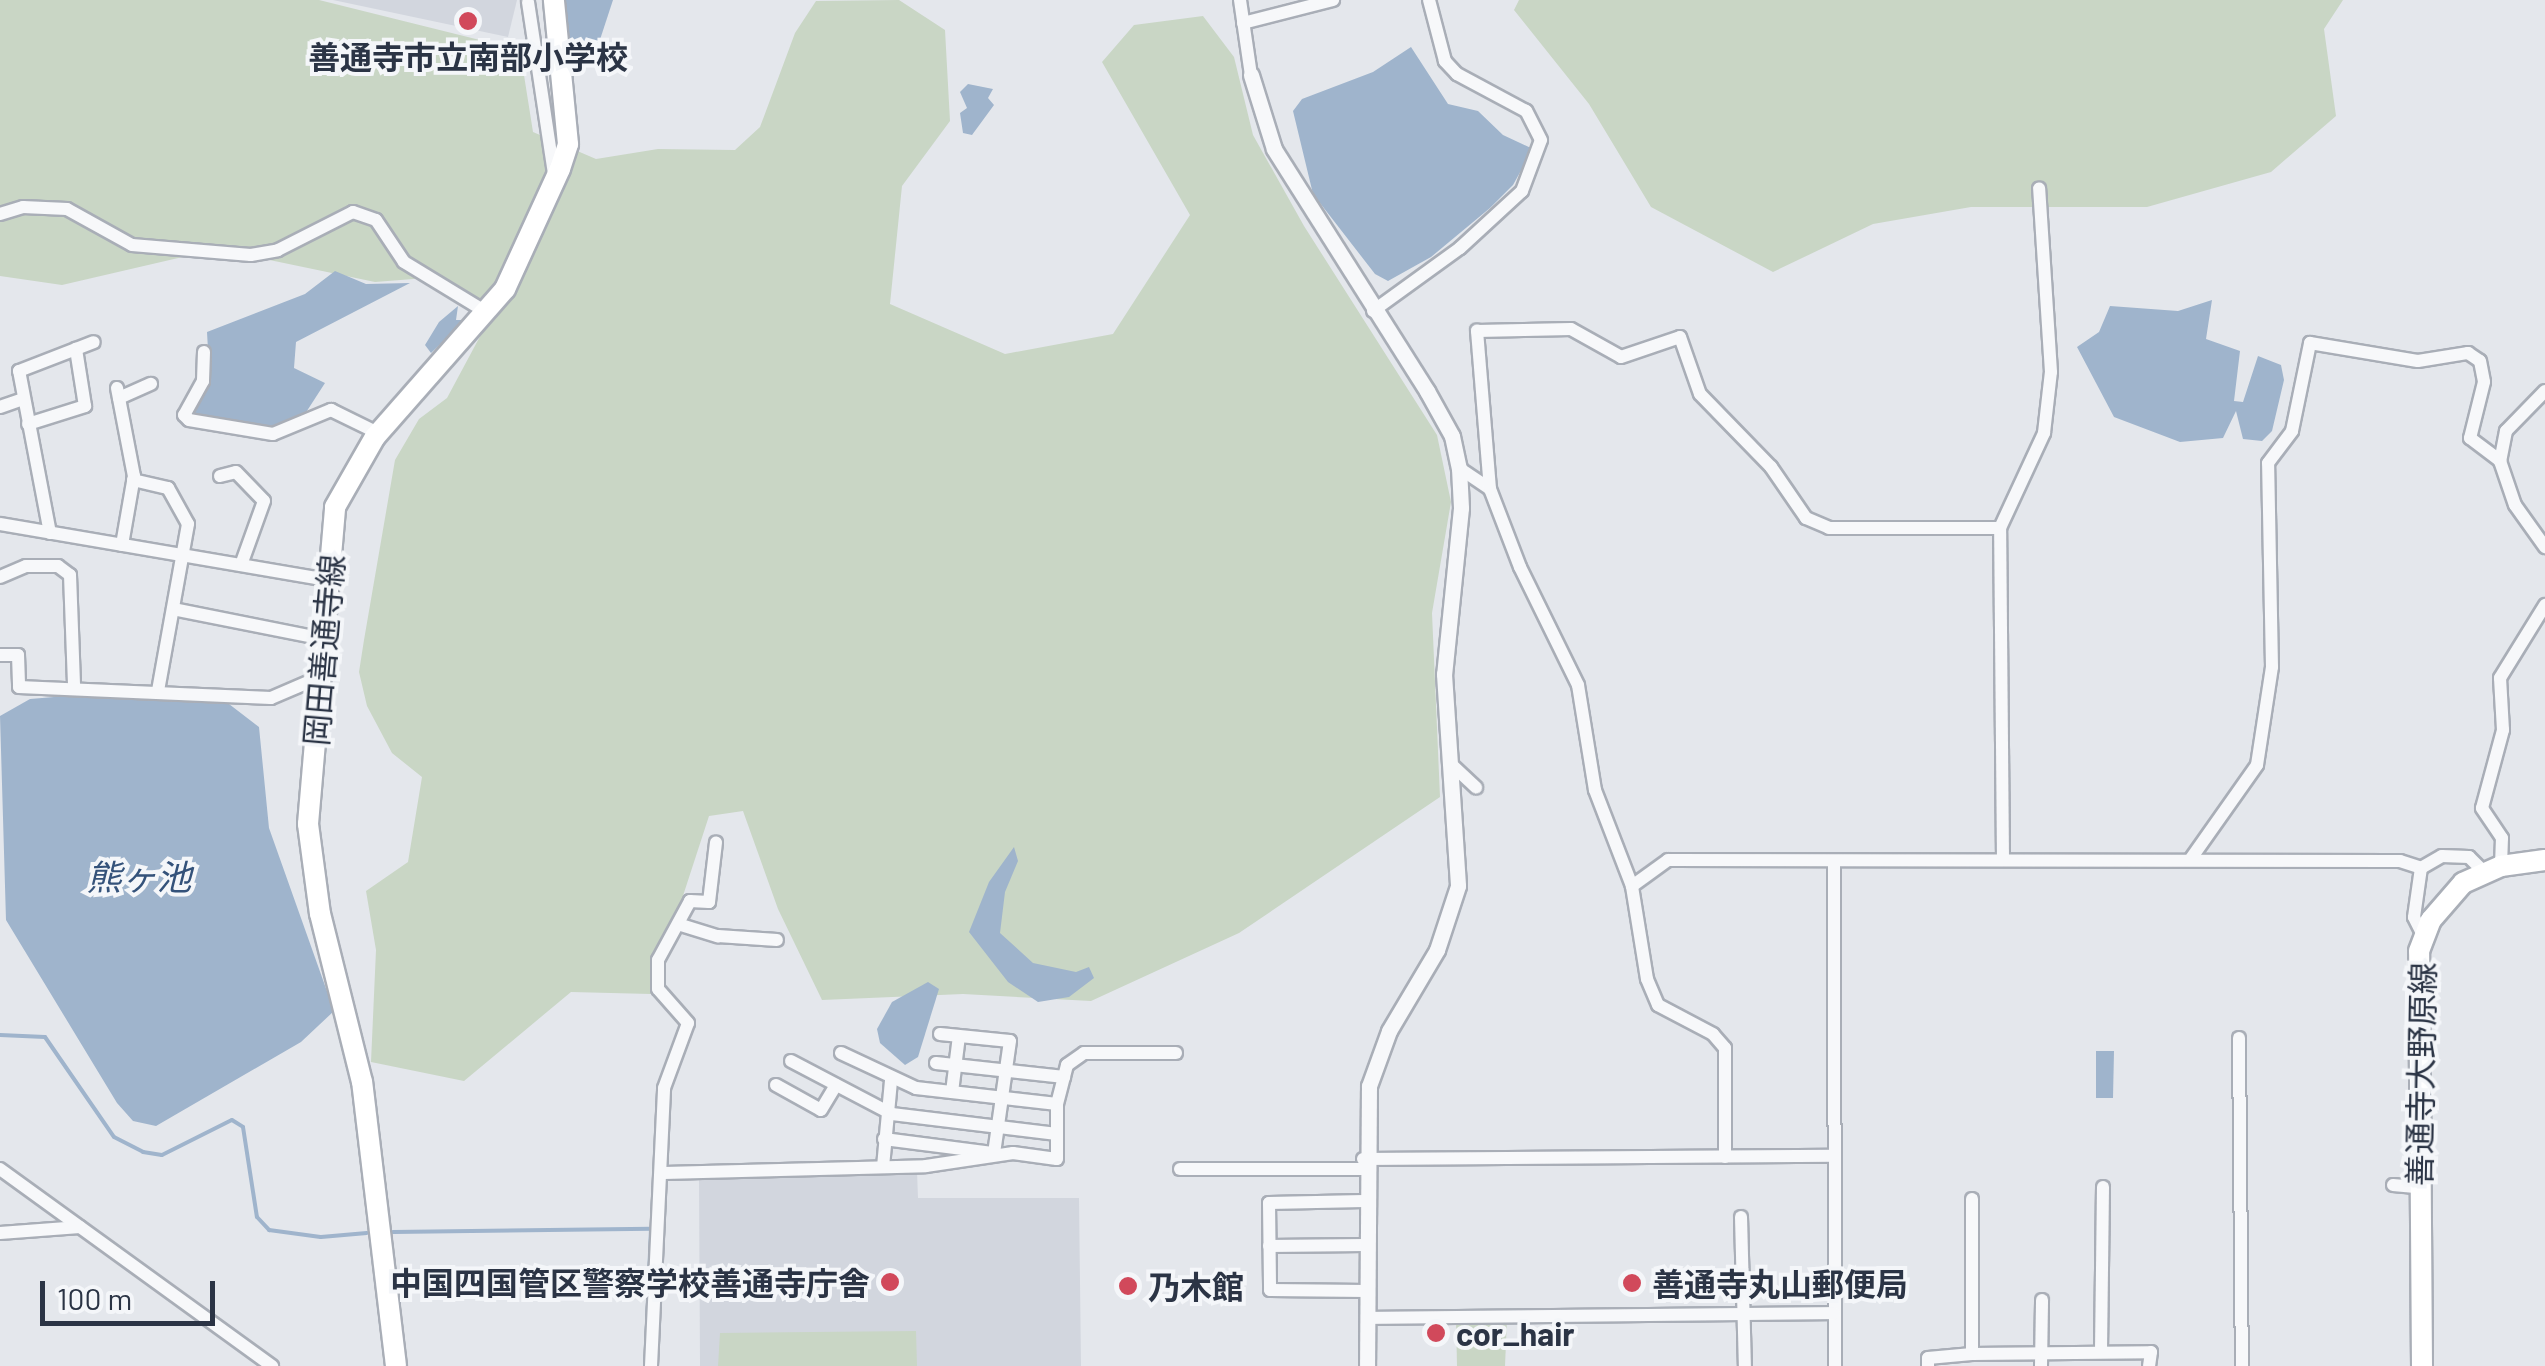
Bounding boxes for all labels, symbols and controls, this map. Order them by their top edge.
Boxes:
marker: 善通寺市立南部小学校 [457,10,479,32]
place label: 善通寺市立南部小学校 [308,37,628,75]
street label: 岡田善通寺線 [296,553,350,747]
water label: 熊ヶ池 [87,855,191,897]
street label: 善通寺大野原線 [2399,962,2441,1186]
scale bar [45,1261,220,1323]
place label: 中国四国管区警察学校善通寺庁舎 [390,1263,870,1301]
place label: 善通寺丸山郵便局 [1652,1264,1908,1302]
place label: 乃木館 [1148,1267,1244,1305]
marker: 中国四国管区警察学校善通寺庁舎 [879,1271,901,1293]
marker: 善通寺丸山郵便局 [1621,1272,1643,1294]
marker: 乃木館 [1117,1275,1139,1297]
text: 100 m [57,1280,132,1316]
place label: cor_hair [1456,1314,1575,1352]
marker: cor_hair [1425,1322,1447,1344]

